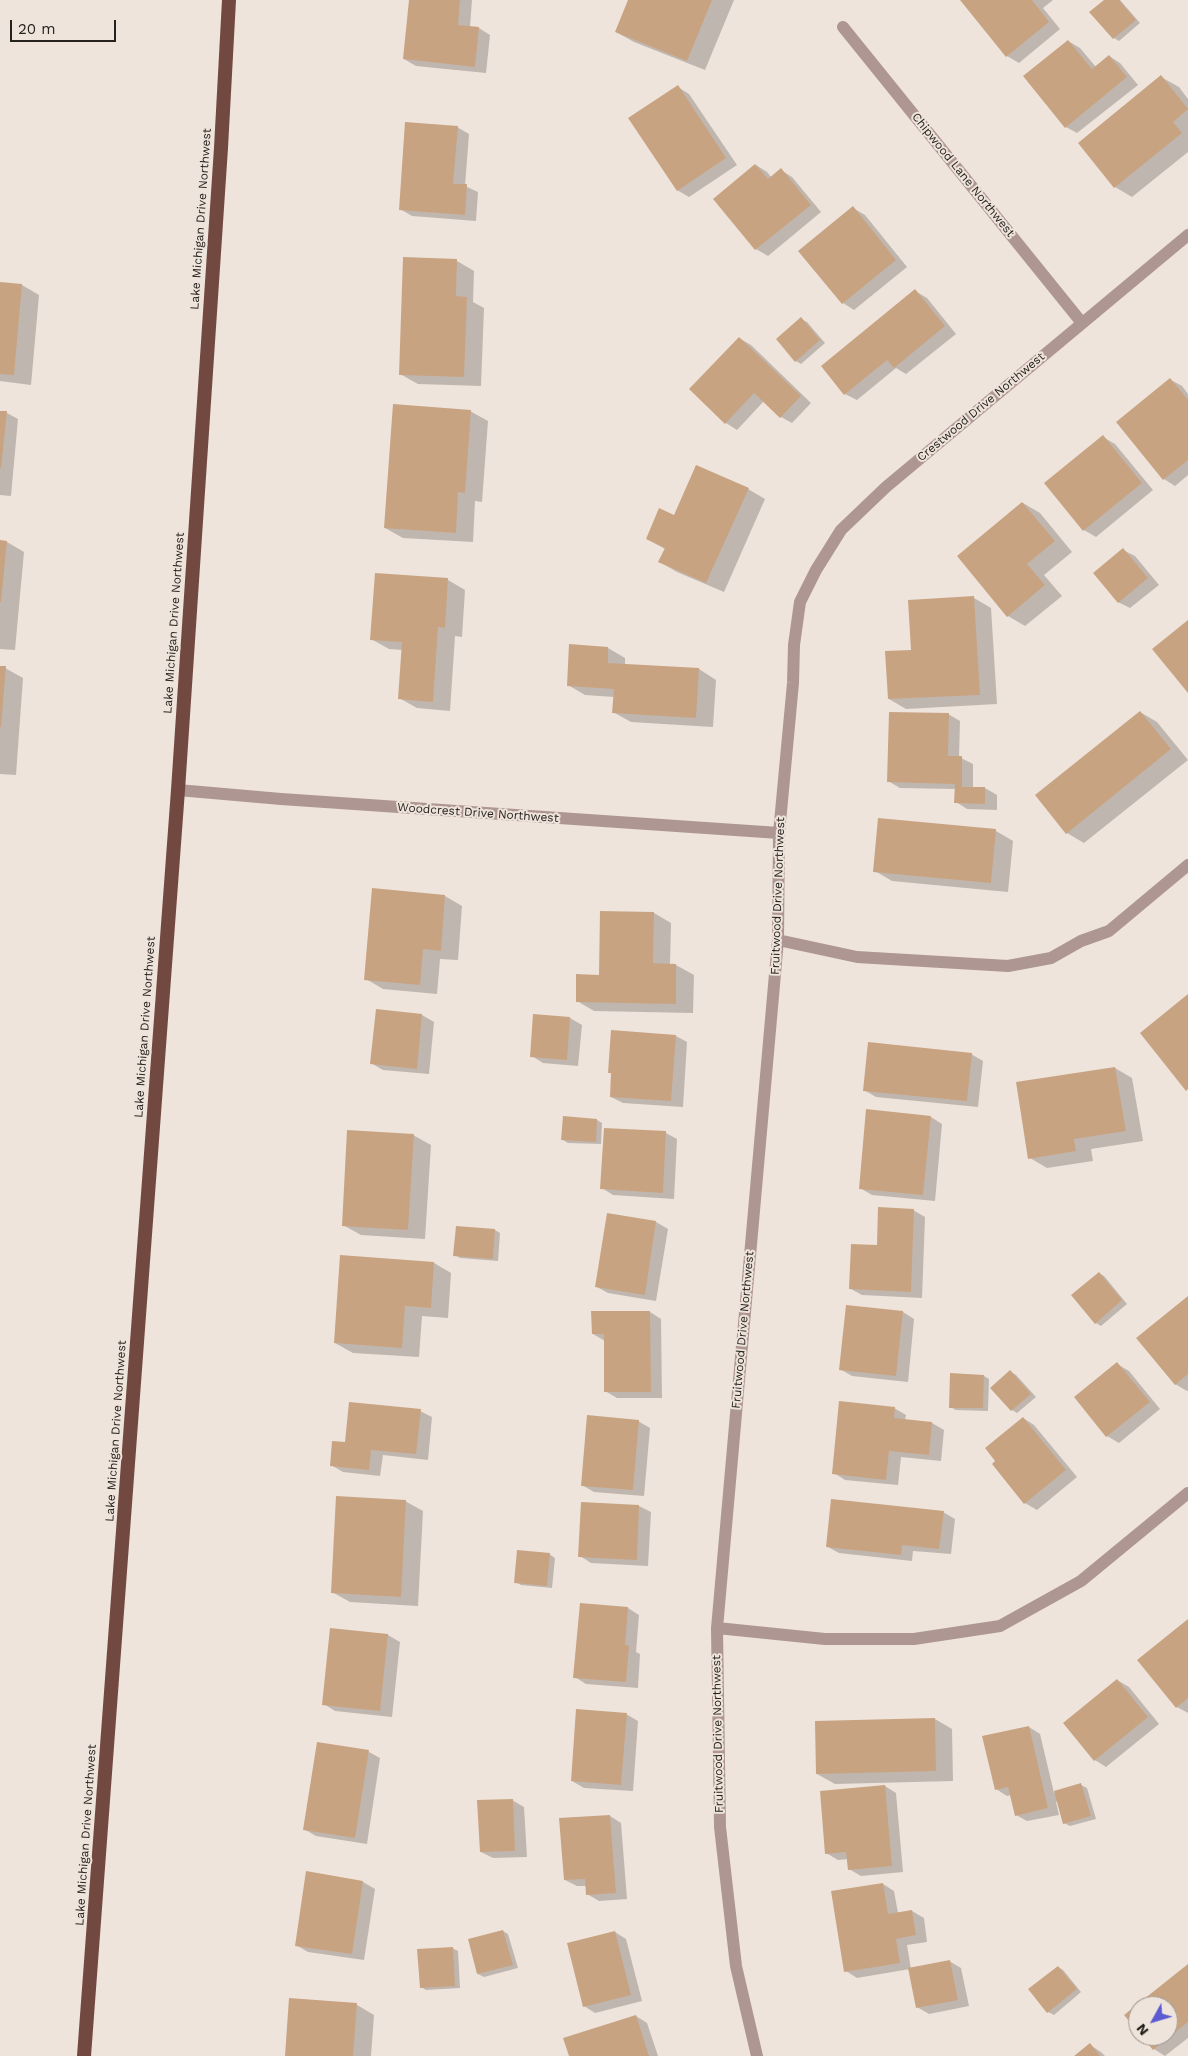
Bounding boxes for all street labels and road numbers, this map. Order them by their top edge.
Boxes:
street label: Chipwood Lane Northwest [909,110,1017,240]
street label: Lake Michigan Drive Northwest [187,128,215,310]
street label: Crestwood Drive Northwest [914,349,1048,465]
street label: Lake Michigan Drive Northwest [160,532,188,714]
street label: Woodcrest Drive Northwest [397,800,559,826]
street label: Fruitwood Drive Northwest [768,817,788,975]
street label: Lake Michigan Drive Northwest [131,936,159,1118]
street label: Fruitwood Drive Northwest [729,1251,757,1409]
street label: Lake Michigan Drive Northwest [102,1340,130,1522]
street label: Fruitwood Drive Northwest [709,1655,727,1813]
street label: Lake Michigan Drive Northwest [72,1744,100,1926]

